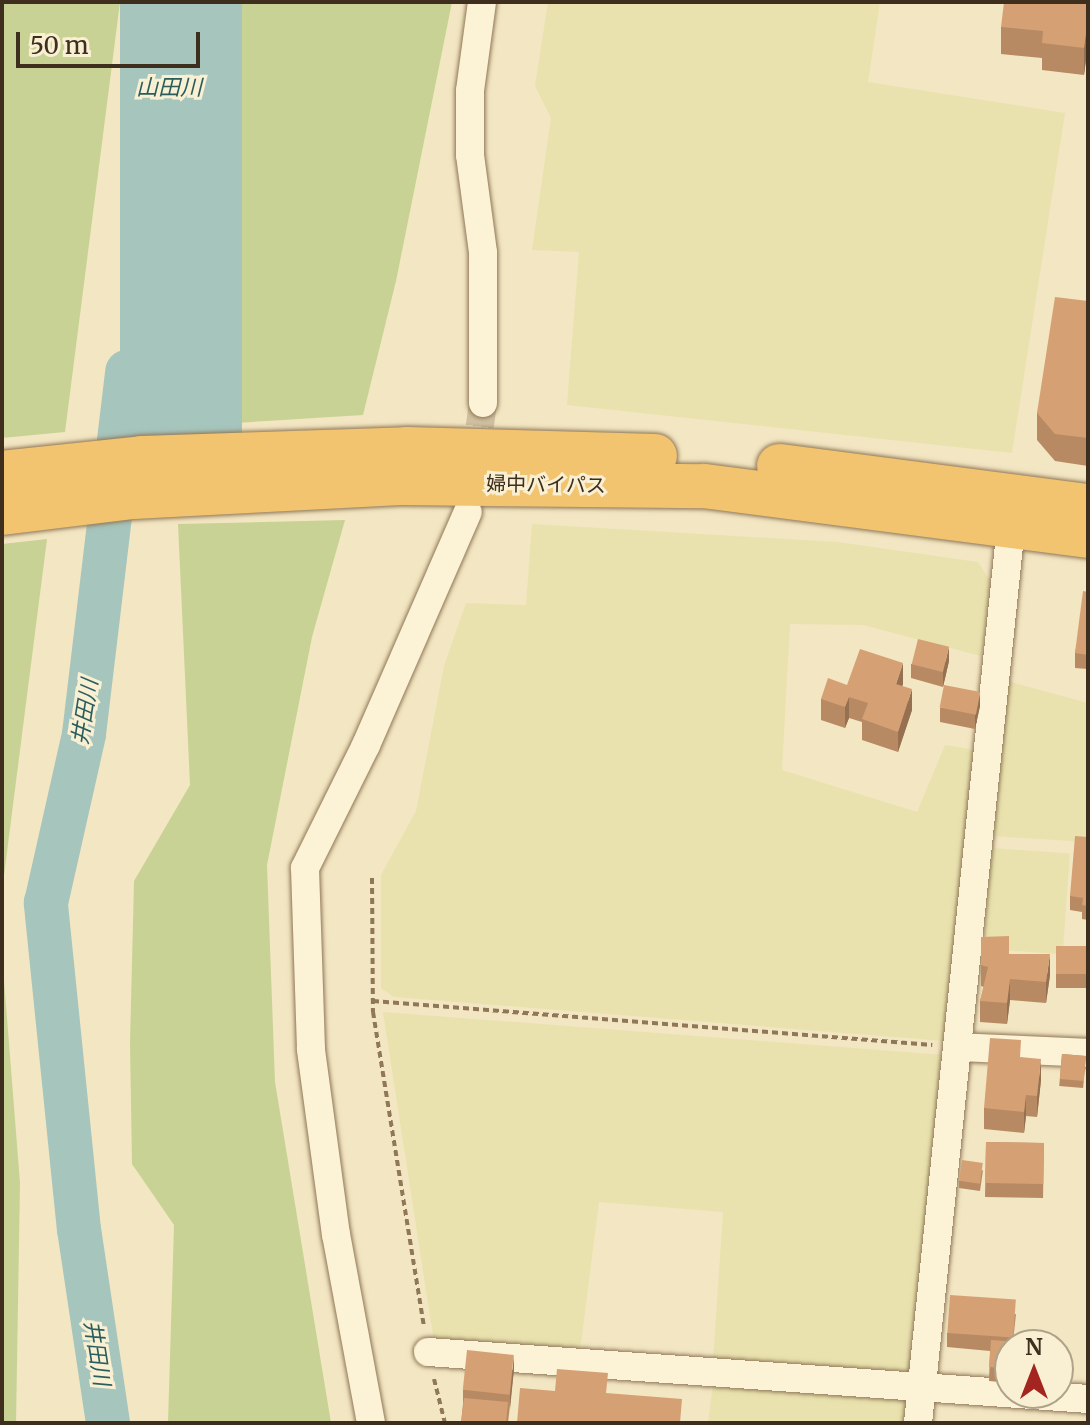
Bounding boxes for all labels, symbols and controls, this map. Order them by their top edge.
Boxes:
scale bar [20,16,204,66]
text: 50 m [30,30,89,61]
water label: 山田川 [136,75,202,101]
street label: 婦中バイパス [486,471,606,497]
water label: 井田川 [67,677,103,747]
water label: 井田川 [79,1318,115,1388]
north arrow [994,1329,1074,1409]
text: N [1025,1333,1043,1361]

